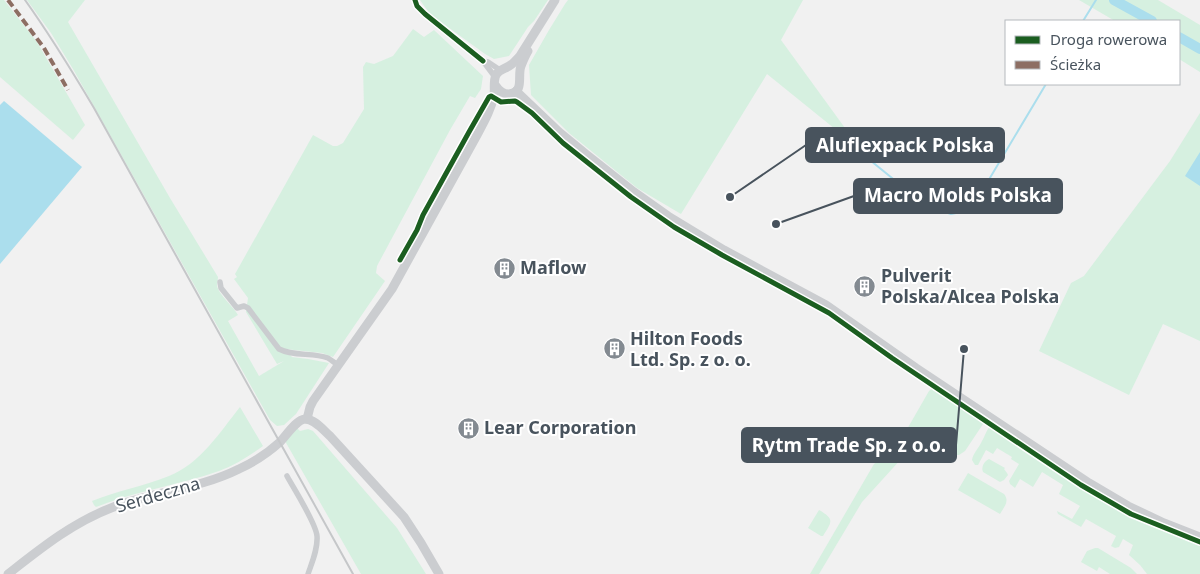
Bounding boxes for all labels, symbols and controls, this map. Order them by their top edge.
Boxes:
legend [1005,20,1180,85]
text: Droga rowerowa [1050,29,1167,49]
text: Ścieżka [1050,54,1101,74]
callout: Aluflexpack Polska [806,128,1004,162]
text: Aluflexpack Polska [816,132,994,158]
callout: Macro Molds Polska [854,179,1062,213]
text: Macro Molds Polska [864,182,1052,208]
place label: Maflow [520,255,587,279]
building icon: Maflow [492,256,516,280]
place label: Pulverit Polska/Alcea Polska [881,263,1059,308]
building icon: Pulverit Polska/Alcea Polska [853,274,877,298]
place label: Hilton Foods Ltd. Sp. z o. o. [630,326,751,371]
building icon: Hilton Foods Ltd. Sp. z o. o. [602,337,626,361]
place label: Lear Corporation [484,415,636,439]
building icon: Lear Corporation [456,416,480,440]
callout: Rytm Trade Sp. z o.o. [742,428,956,462]
text: Rytm Trade Sp. z o.o. [752,432,946,458]
street label: Serdeczna [113,471,203,518]

